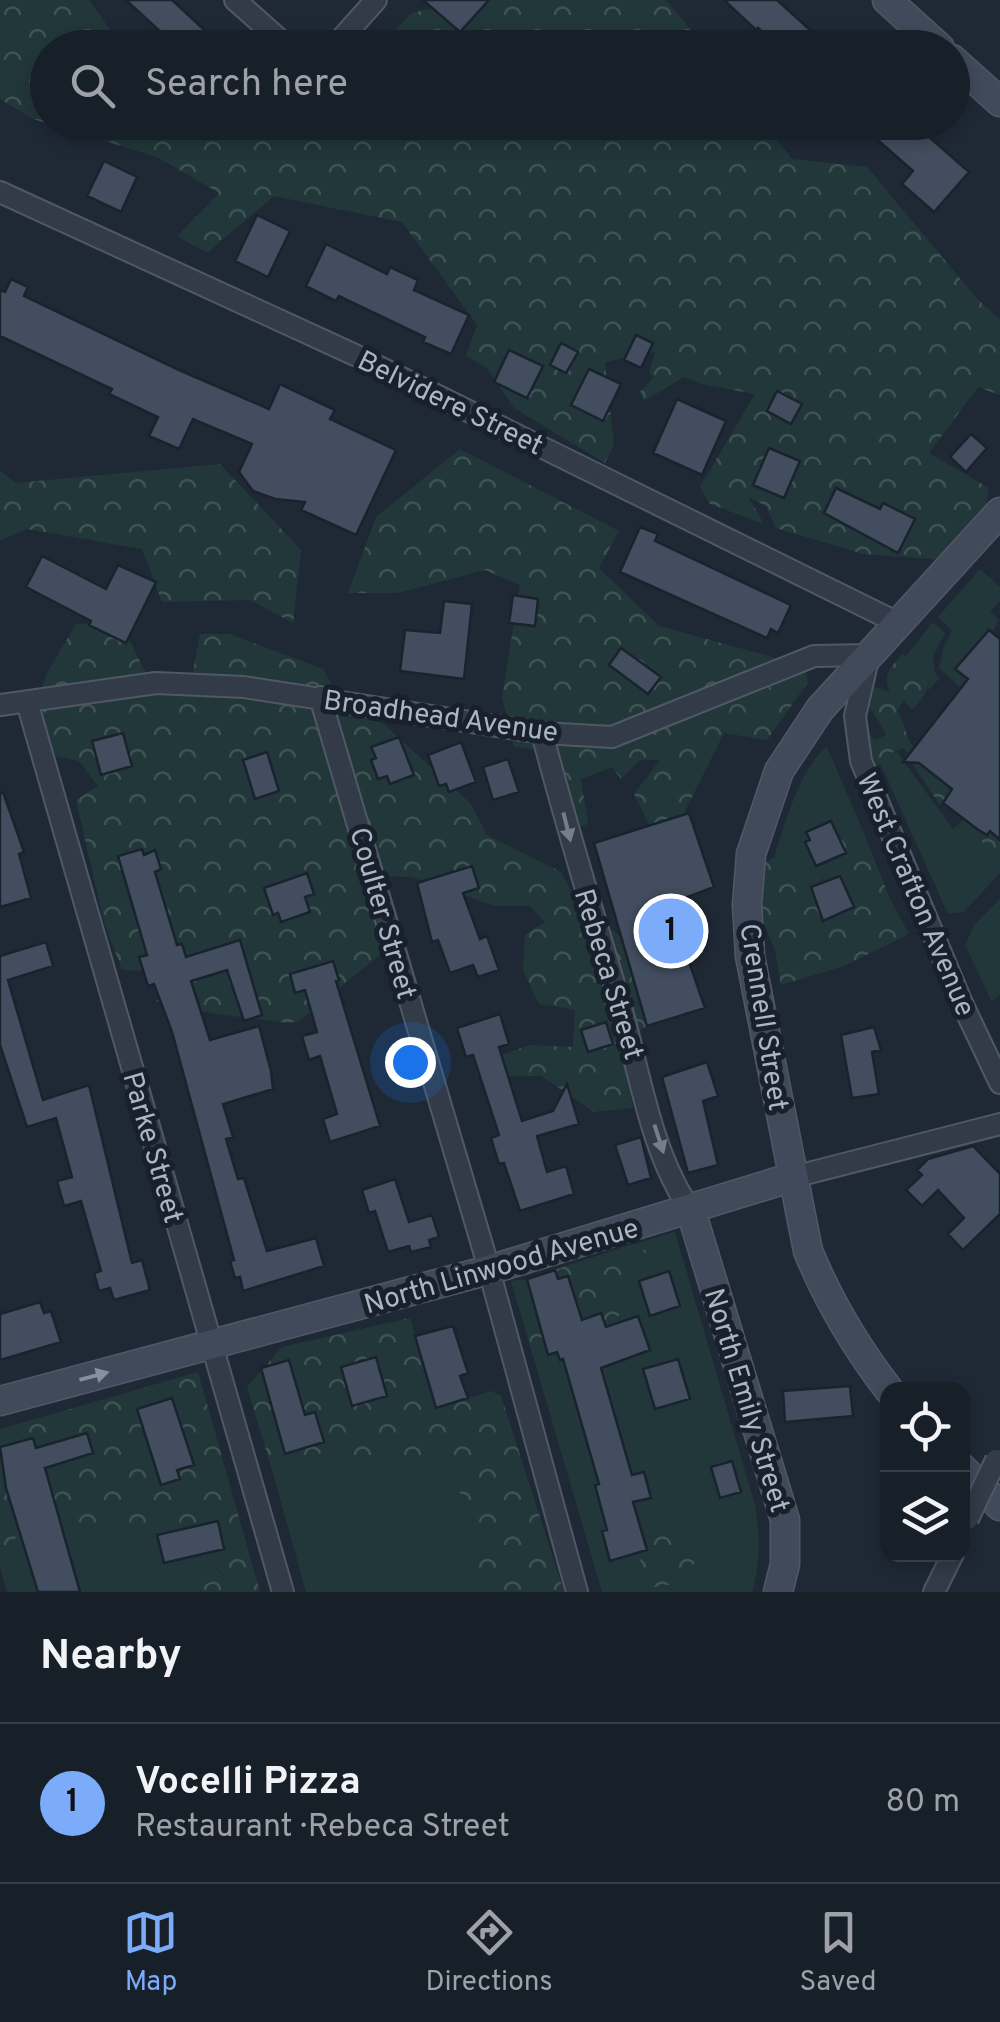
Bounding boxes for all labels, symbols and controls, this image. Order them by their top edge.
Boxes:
search box [30,30,970,140]
icon: search [65,58,120,113]
text: Search here [145,61,348,110]
street label: Belvidere Street [351,344,549,465]
street label: Broadhead Avenue [321,684,560,752]
street label: West Crafton Avenue [847,768,982,1022]
one-way arrow [559,812,575,843]
street label: Coulter Street [339,824,423,1004]
street label: Rebeca Street [564,885,650,1065]
pin: 1 [638,894,704,968]
street label: Crennell Street [729,921,795,1114]
your location [385,1037,436,1088]
street label: Parke Street [112,1068,190,1228]
one-way arrow [652,1124,667,1154]
street label: North Linwood Avenue [360,1211,643,1324]
street label: North Emily Street [694,1285,796,1517]
one-way arrow [79,1368,110,1384]
map controls [880,1382,970,1562]
button: locate [880,1382,970,1472]
button: layers [880,1472,970,1562]
text: Nearby [40,1631,182,1684]
text: Vocelli Pizza [135,1759,361,1808]
text: 1 [66,1783,79,1823]
text: 80 m [886,1783,960,1823]
text: Restaurant · Rebeca Street [135,1808,510,1848]
tab: Map [123,1905,178,2001]
tab: Directions [425,1905,553,2001]
tab: Saved [800,1905,877,2001]

